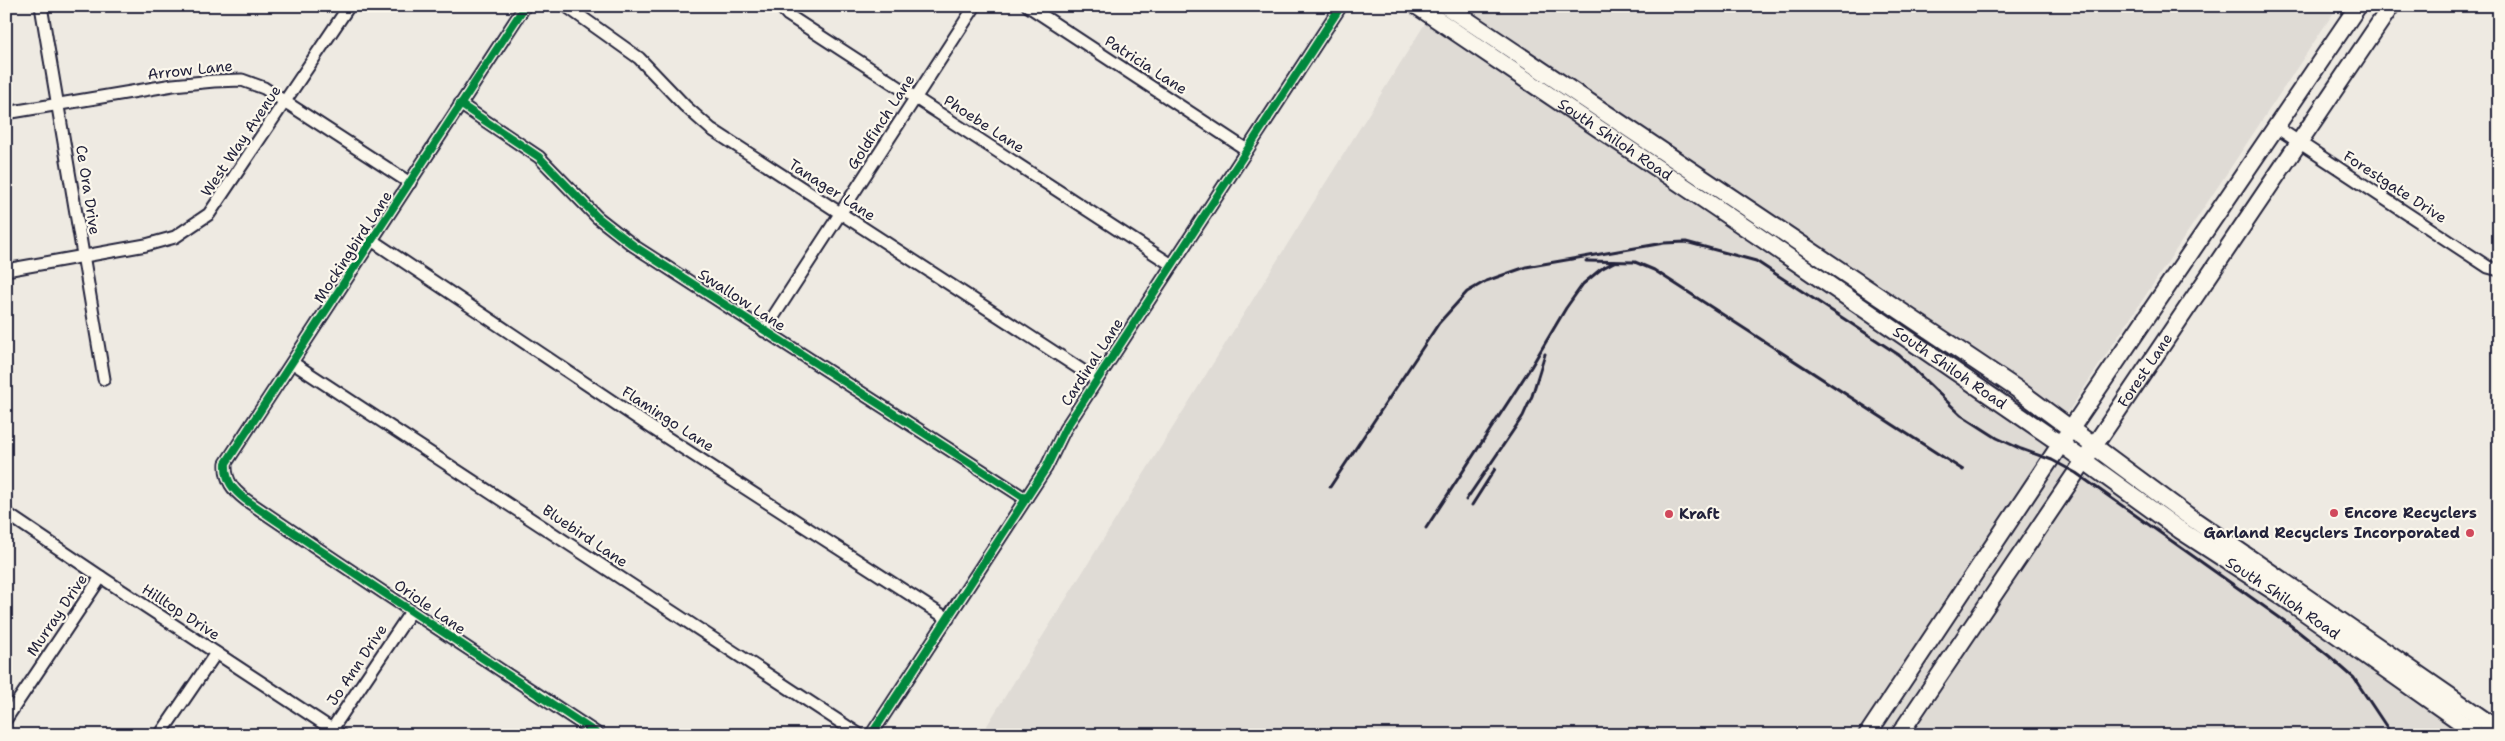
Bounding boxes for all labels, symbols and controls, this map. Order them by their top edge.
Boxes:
street label: Patricia Lane [1101,31,1191,99]
street label: Arrow Lane [146,56,234,84]
street label: Goldfinch Lane [843,70,919,174]
street label: West Way Avenue [196,81,286,201]
street label: Phoebe Lane [940,90,1028,158]
street label: South Shiloh Road [1554,94,1677,186]
street label: Ce Ora Drive [71,144,105,236]
street label: Forestgate Drive [2340,146,2450,228]
street label: Tanager Lane [785,155,879,225]
street label: Mockingbird Lane [309,187,397,307]
street label: Swallow Lane [694,264,790,336]
street label: Cardinal Lane [1056,314,1128,410]
street label: South Shiloh Road [1889,322,2011,414]
street label: Forest Lane [2113,329,2177,411]
street label: Flamingo Lane [618,382,718,456]
street label: Bluebird Lane [538,500,632,572]
place label: Encore Recyclers [2344,503,2477,523]
place label: Kraft [1679,504,1720,524]
marker: Encore Recyclers [2328,507,2340,519]
marker: Kraft [1663,508,1675,520]
place label: Garland Recyclers Incorporated [2204,523,2460,543]
marker: Garland Recyclers Incorporated [2464,527,2476,539]
street label: South Shiloh Road [2222,552,2344,644]
street label: Murray Drive [22,570,92,660]
street label: Oriole Lane [390,575,470,639]
street label: Hilltop Drive [138,579,224,645]
street label: Jo Ann Drive [322,620,392,710]

